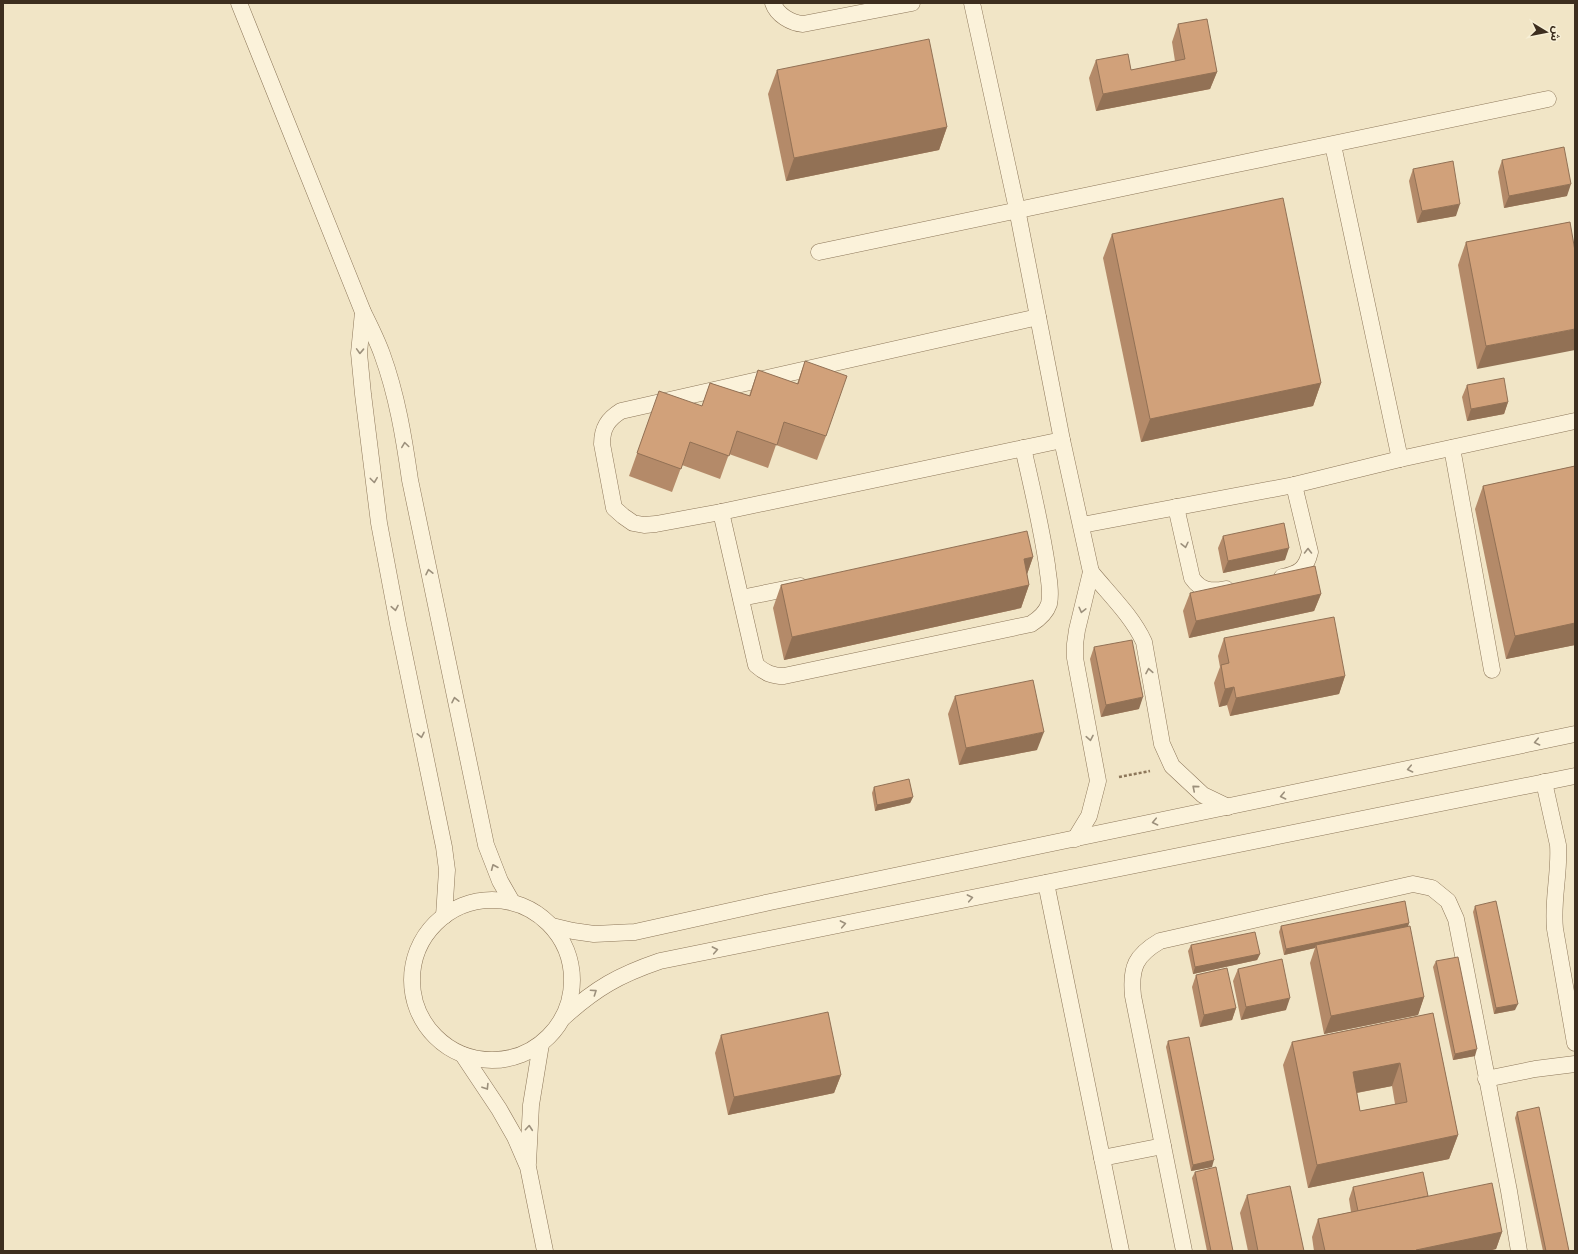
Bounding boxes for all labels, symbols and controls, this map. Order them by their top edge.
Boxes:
north arrow [1526,12,1566,52]
text: ش [1548,25,1565,43]
one-way arrow [355,348,364,354]
one-way arrow [401,442,410,448]
one-way arrow [369,477,378,483]
one-way arrow [1180,541,1188,548]
one-way arrow [1304,548,1312,554]
one-way arrow [425,569,434,576]
one-way arrow [390,605,398,611]
one-way arrow [1078,607,1086,613]
one-way arrow [1145,668,1154,674]
one-way arrow [452,697,460,703]
one-way arrow [417,732,425,739]
one-way arrow [1086,735,1094,741]
one-way arrow [1534,738,1540,746]
one-way arrow [1407,765,1413,773]
one-way arrow [1192,786,1200,793]
one-way arrow [1279,792,1286,800]
one-way arrow [1152,818,1158,826]
one-way arrow [490,864,498,871]
one-way arrow [967,895,973,903]
one-way arrow [840,921,846,929]
one-way arrow [712,947,719,955]
one-way arrow [590,989,597,997]
one-way arrow [481,1083,488,1090]
one-way arrow [525,1125,534,1131]

